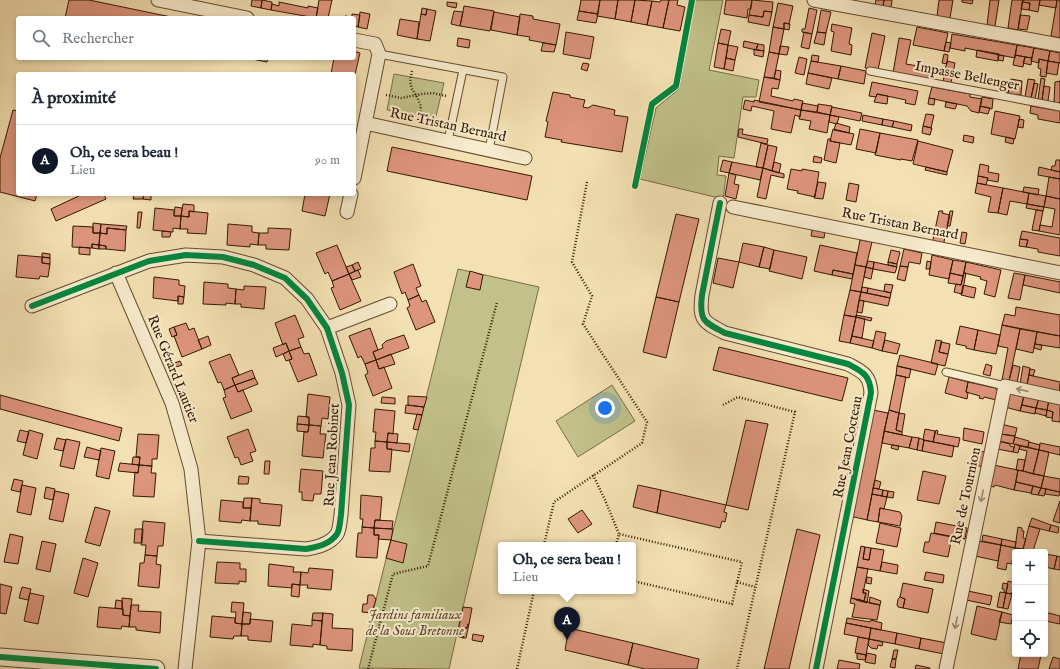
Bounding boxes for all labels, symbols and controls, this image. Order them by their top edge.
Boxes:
search box [16,16,356,60]
icon: search [30,27,52,49]
text: Rechercher [62,29,134,48]
street label: Impasse Bellenger [913,57,1021,95]
text: À proximité [32,88,116,109]
street label: Rue Tristan Bernard [388,104,508,146]
text: Oh, ce sera beau ! [70,143,178,162]
text: A [41,152,49,169]
text: 90 m [315,152,340,169]
text: Lieu [70,162,95,179]
street label: Rue Tristan Bernard [840,204,960,244]
street label: Rue Gérard Lautier [143,312,203,426]
one-way arrow [1016,385,1029,393]
street label: Rue Jean Cocteau [829,394,867,500]
your location [595,398,615,418]
street label: Rue Jean Robinet [320,403,344,507]
street label: Rue de Tournion [947,445,985,546]
one-way arrow [978,489,986,502]
popup [498,542,636,594]
map controls [1012,549,1048,657]
button: + [1012,549,1048,585]
text: Oh, ce sera beau ! [513,550,621,569]
text: Lieu [513,569,538,586]
button: − [1012,585,1048,621]
park label: Jardins familiaux de la Sous Bretonne [365,606,464,640]
pin: A [554,607,580,640]
one-way arrow [951,616,959,629]
button: locate [1012,621,1048,657]

